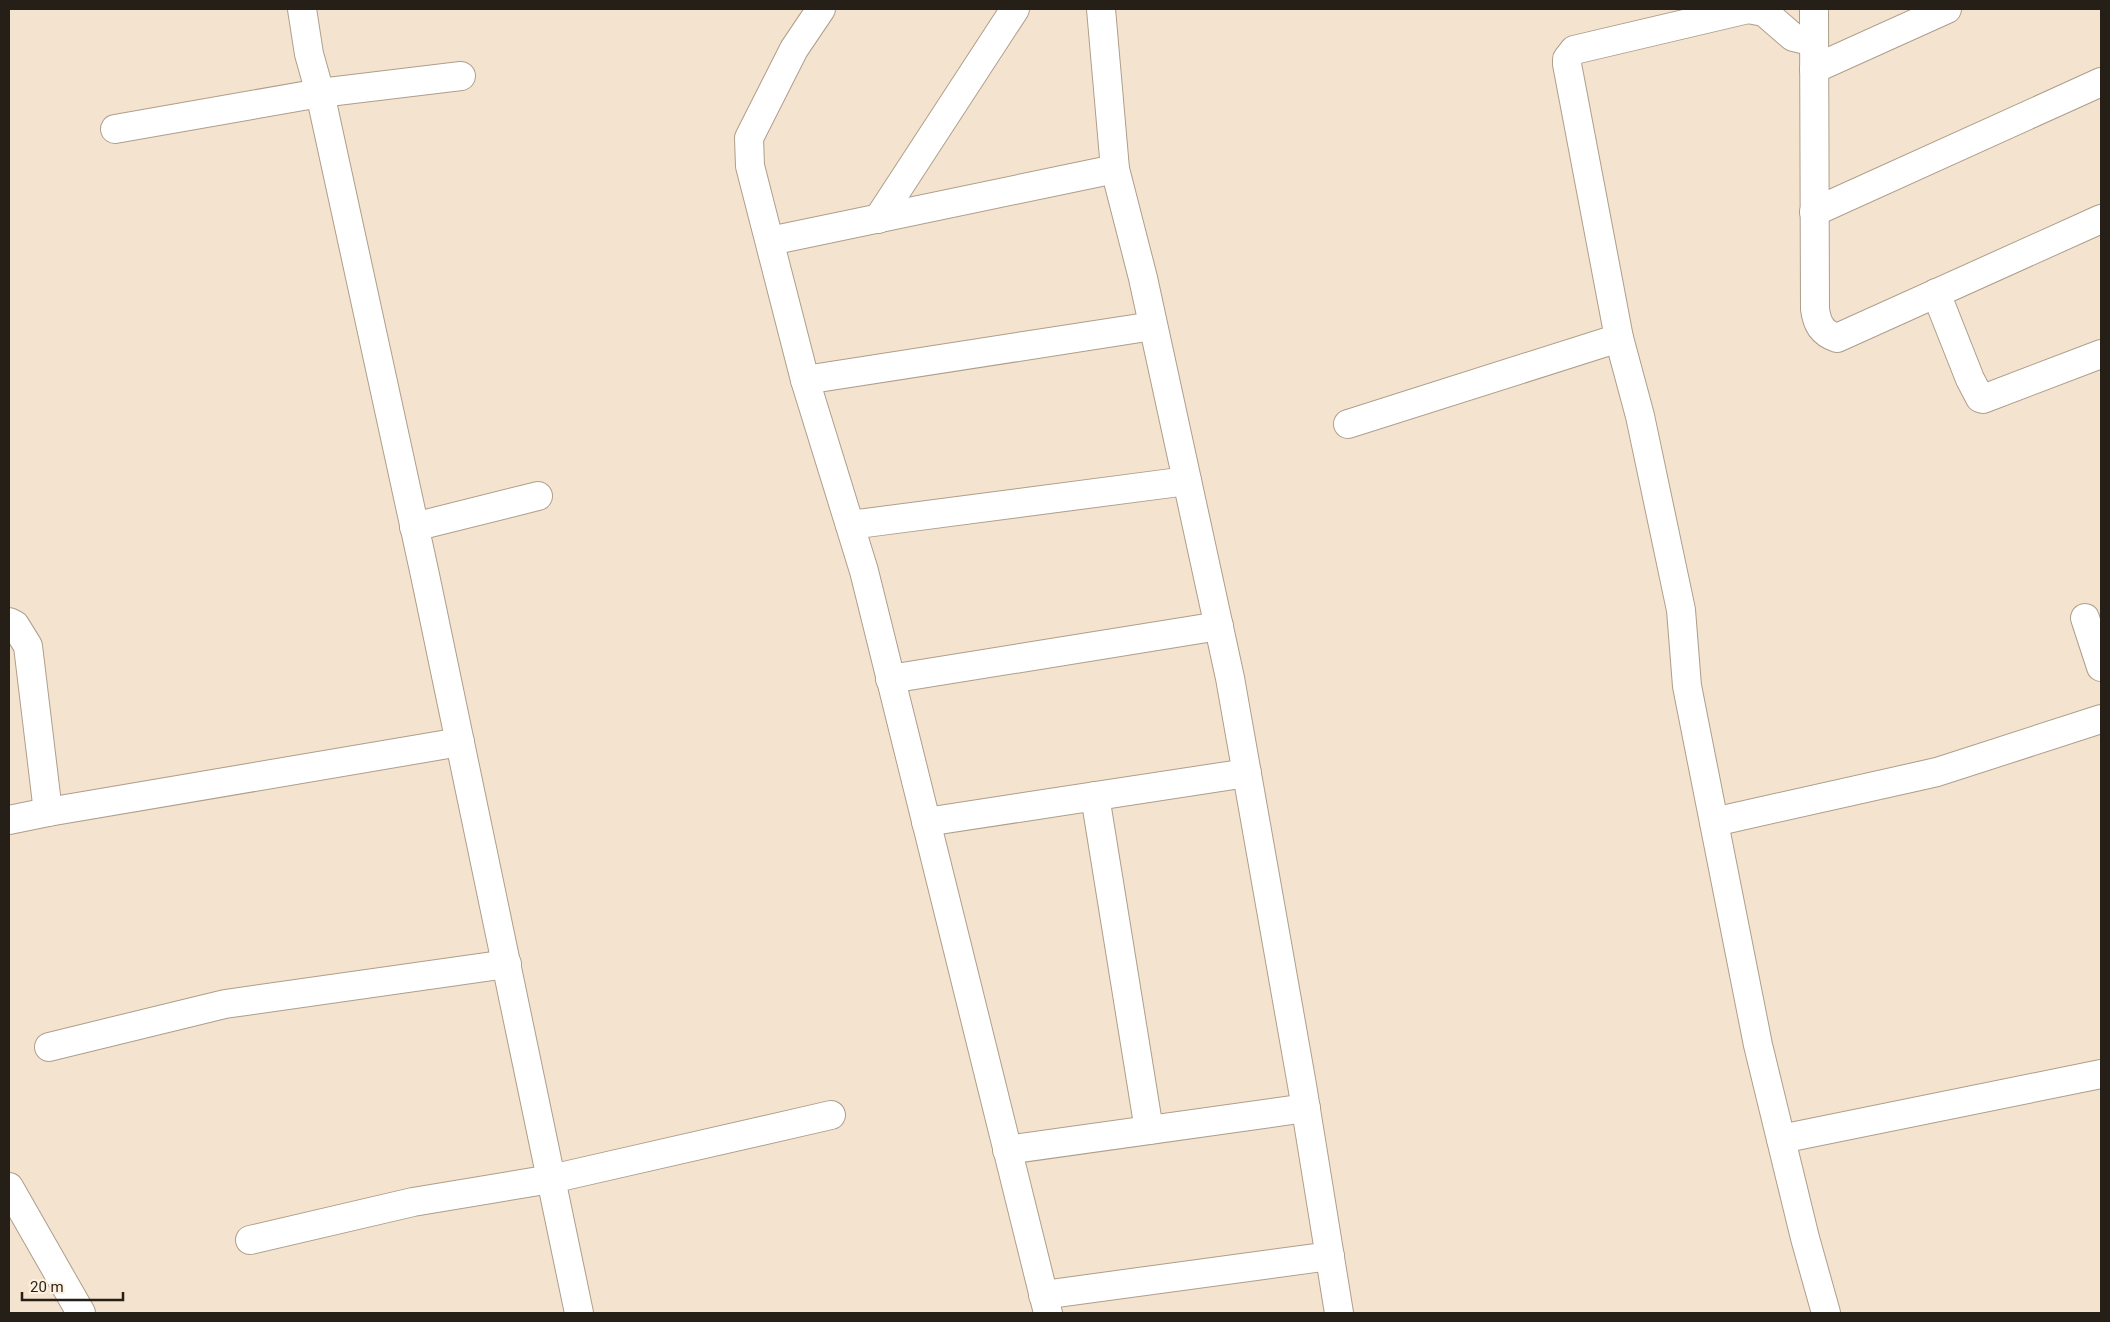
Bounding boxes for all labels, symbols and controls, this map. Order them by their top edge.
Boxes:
scale bar [22,1270,124,1302]
text: 20 m [30,1278,64,1296]

